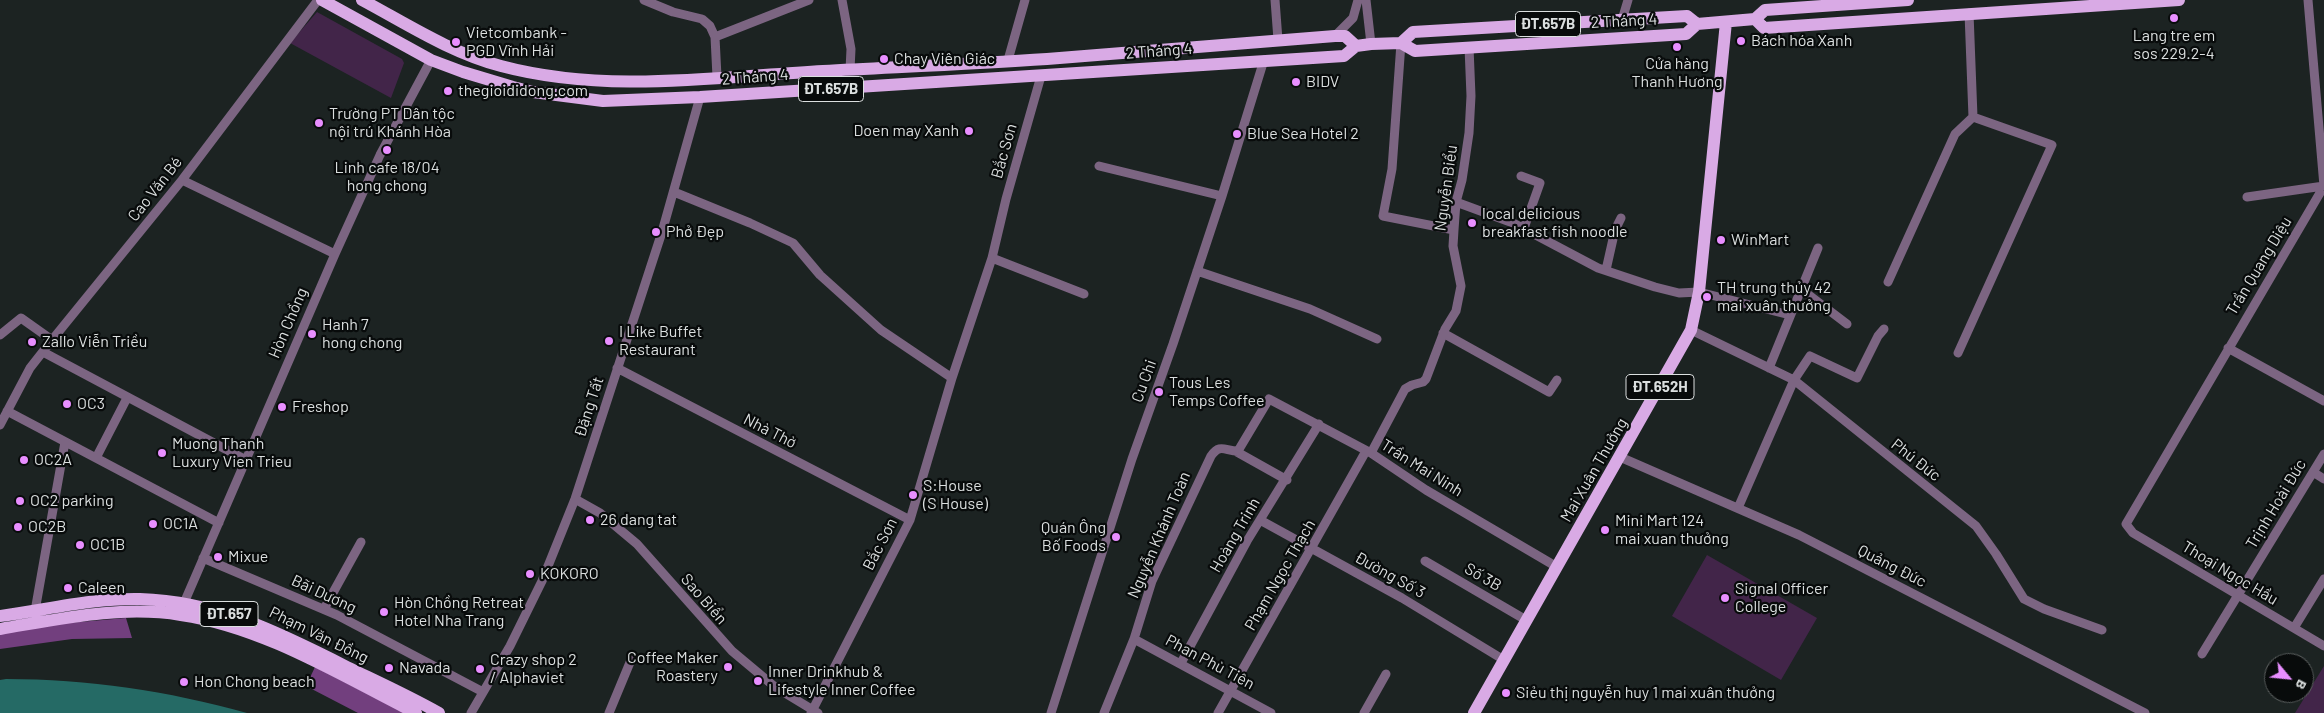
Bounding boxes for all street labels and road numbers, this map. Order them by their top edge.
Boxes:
street label: 2 Tháng 4 [1590,10,1658,32]
road number: ĐT.657B [1516,12,1580,36]
street label: 2 Tháng 4 [1125,39,1193,63]
street label: 2 Tháng 4 [721,65,789,89]
road number: ĐT.657B [798,76,864,102]
street label: Bắc Sơn [987,121,1021,181]
street label: Nguyễn Biểu [1430,144,1462,232]
street label: Cao Văn Bé [124,153,186,225]
street label: Trần Quang Diệu [2222,213,2296,319]
street label: Hòn Chồng [265,285,311,361]
street label: Cu Chi [1127,357,1161,405]
street label: Đặng Tất [570,374,608,440]
road number: ĐT.652H [1626,374,1694,400]
street label: Nhà Thờ [740,410,800,452]
street label: Mai Xuân Thưởng [1556,415,1632,525]
street label: Trần Mai Ninh [1377,435,1467,501]
street label: Phú Đức [1887,435,1945,485]
street label: Trịnh Hoài Đức [2242,456,2310,552]
street label: Nguyễn Khánh Toàn [1124,469,1194,601]
street label: Hoàng Trinh [1206,494,1264,576]
street label: Bắc Sơn [859,515,901,573]
street label: Phạm Ngọc Thạch [1240,516,1320,634]
street label: Thoại Ngọc Hầu [2179,537,2281,609]
street label: Quảng Đức [1855,541,1929,591]
street label: Đường Số 3 [1351,548,1429,602]
street label: Số 3B [1461,559,1505,595]
street label: Sao Biển [677,570,731,628]
street label: Bãi Dương [288,571,360,617]
road number: ĐT.657 [200,602,258,626]
street label: Phạm Văn Đồng [266,603,372,667]
street label: Phan Phù Tiên [1162,630,1258,694]

